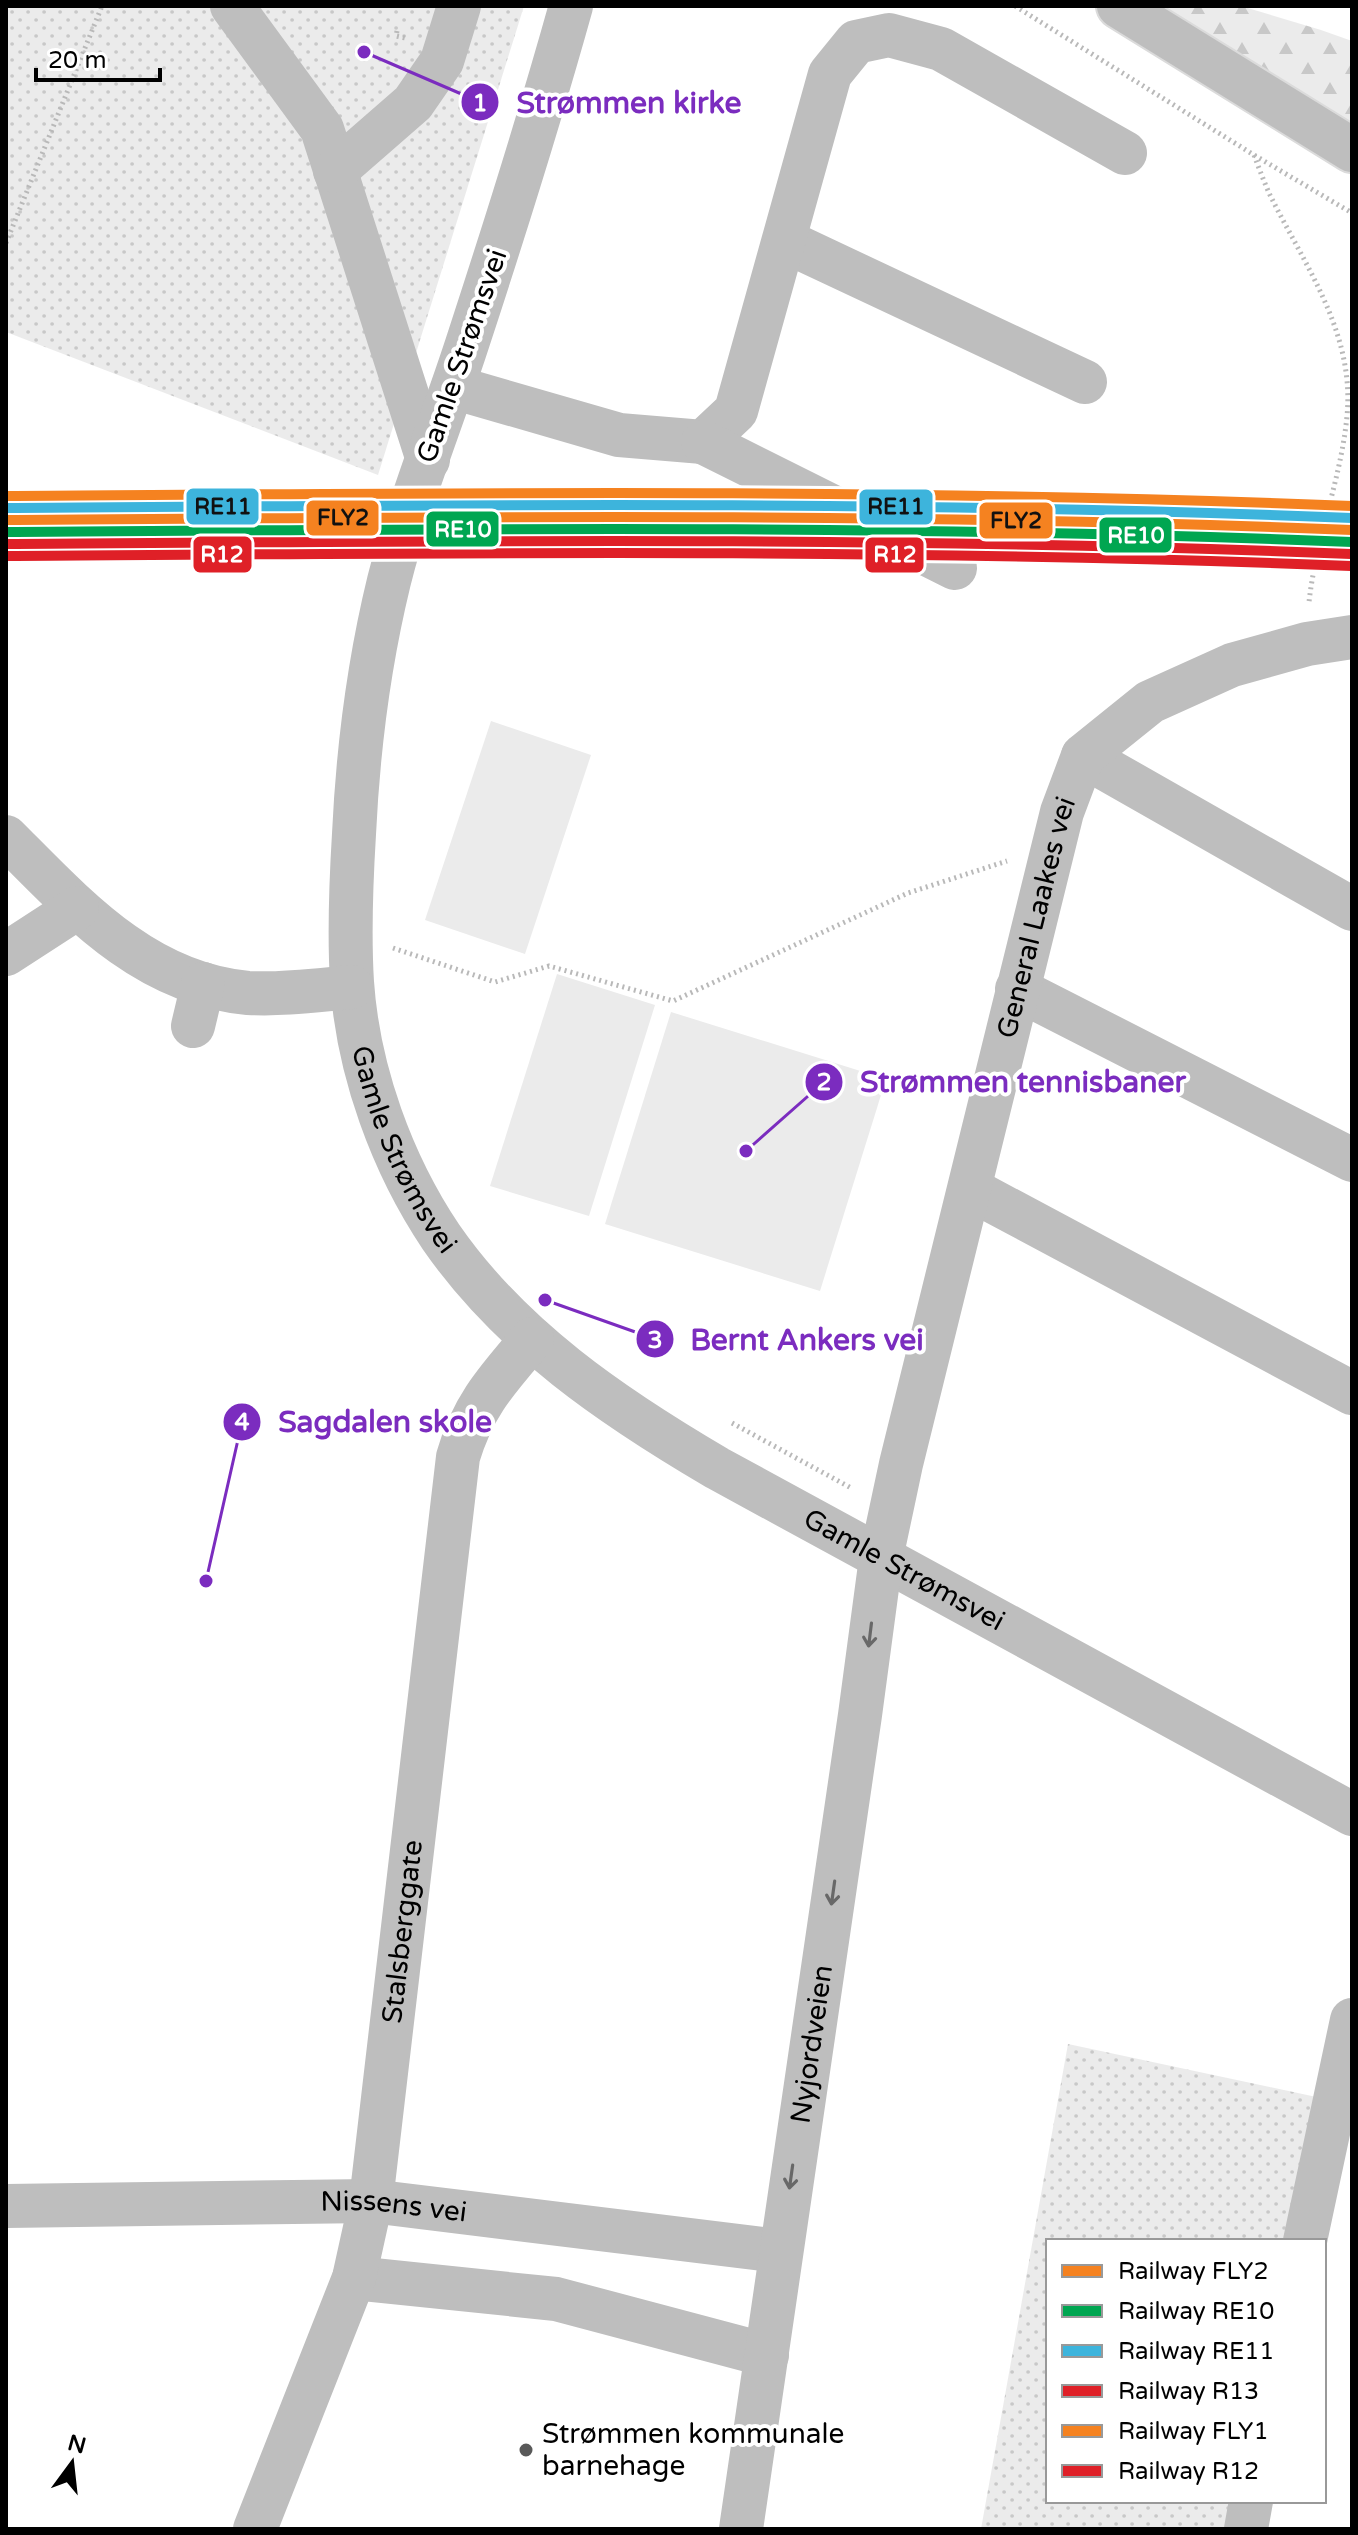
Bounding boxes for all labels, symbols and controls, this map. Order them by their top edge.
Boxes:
scale bar [36,32,160,82]
text: 20 m [48,46,106,75]
callout: Strømmen kirke [460,75,757,129]
text: Strømmen kirke [516,85,742,122]
text: 1 [472,89,488,118]
street label: Gamle Strømsvei [409,245,515,467]
line badge: RE11 [185,487,260,526]
line badge: RE11 [858,488,934,526]
text: RE11 [194,494,252,520]
text: RE11 [867,494,925,520]
line badge: FLY2 [305,499,380,537]
line badge: FLY2 [978,501,1054,540]
text: FLY2 [317,505,369,531]
text: FLY2 [990,508,1042,534]
line badge: RE10 [425,510,500,548]
line badge: RE10 [1098,516,1173,554]
text: RE10 [434,517,492,543]
text: RE10 [1107,523,1165,549]
line badge: R12 [192,535,253,574]
line badge: R12 [864,536,925,574]
text: R12 [200,542,244,568]
text: R12 [873,542,917,568]
street label: General Laakes vei [990,792,1083,1042]
street label: Gamle Strømsvei [344,1042,464,1260]
callout: Strømmen tennisbaner [804,1055,1202,1109]
text: Strømmen tennisbaner [860,1064,1186,1101]
text: 2 [816,1068,832,1097]
callout: Bernt Ankers vei [635,1312,940,1366]
text: Bernt Ankers vei [690,1322,924,1359]
text: 3 [647,1326,663,1355]
callout: Sagdalen skole [222,1395,507,1449]
text: Sagdalen skole [278,1404,492,1441]
text: 4 [234,1408,250,1437]
street label: Gamle Strømsvei [798,1501,1011,1638]
one-way arrow [862,1622,877,1647]
street label: Stalsberggate [375,1838,430,2025]
one-way arrow [825,1879,840,1905]
street label: Nyjordveien [783,1963,840,2126]
one-way arrow [783,2164,798,2190]
street label: Nissens vei [320,2184,469,2230]
legend [1046,2239,1326,2503]
text: Railway FLY2 [1118,2257,1268,2286]
text: Railway RE10 [1118,2297,1274,2326]
text: Railway RE11 [1118,2337,1274,2366]
text: Railway R13 [1118,2377,1259,2406]
place label: Strømmen kommunale barnehage [542,2417,844,2483]
text: Railway FLY1 [1118,2417,1268,2446]
north arrow [32,2423,112,2503]
text: N [65,2430,89,2459]
marker: Strømmen kommunale barnehage [517,2441,535,2459]
text: Railway R12 [1118,2457,1259,2486]

